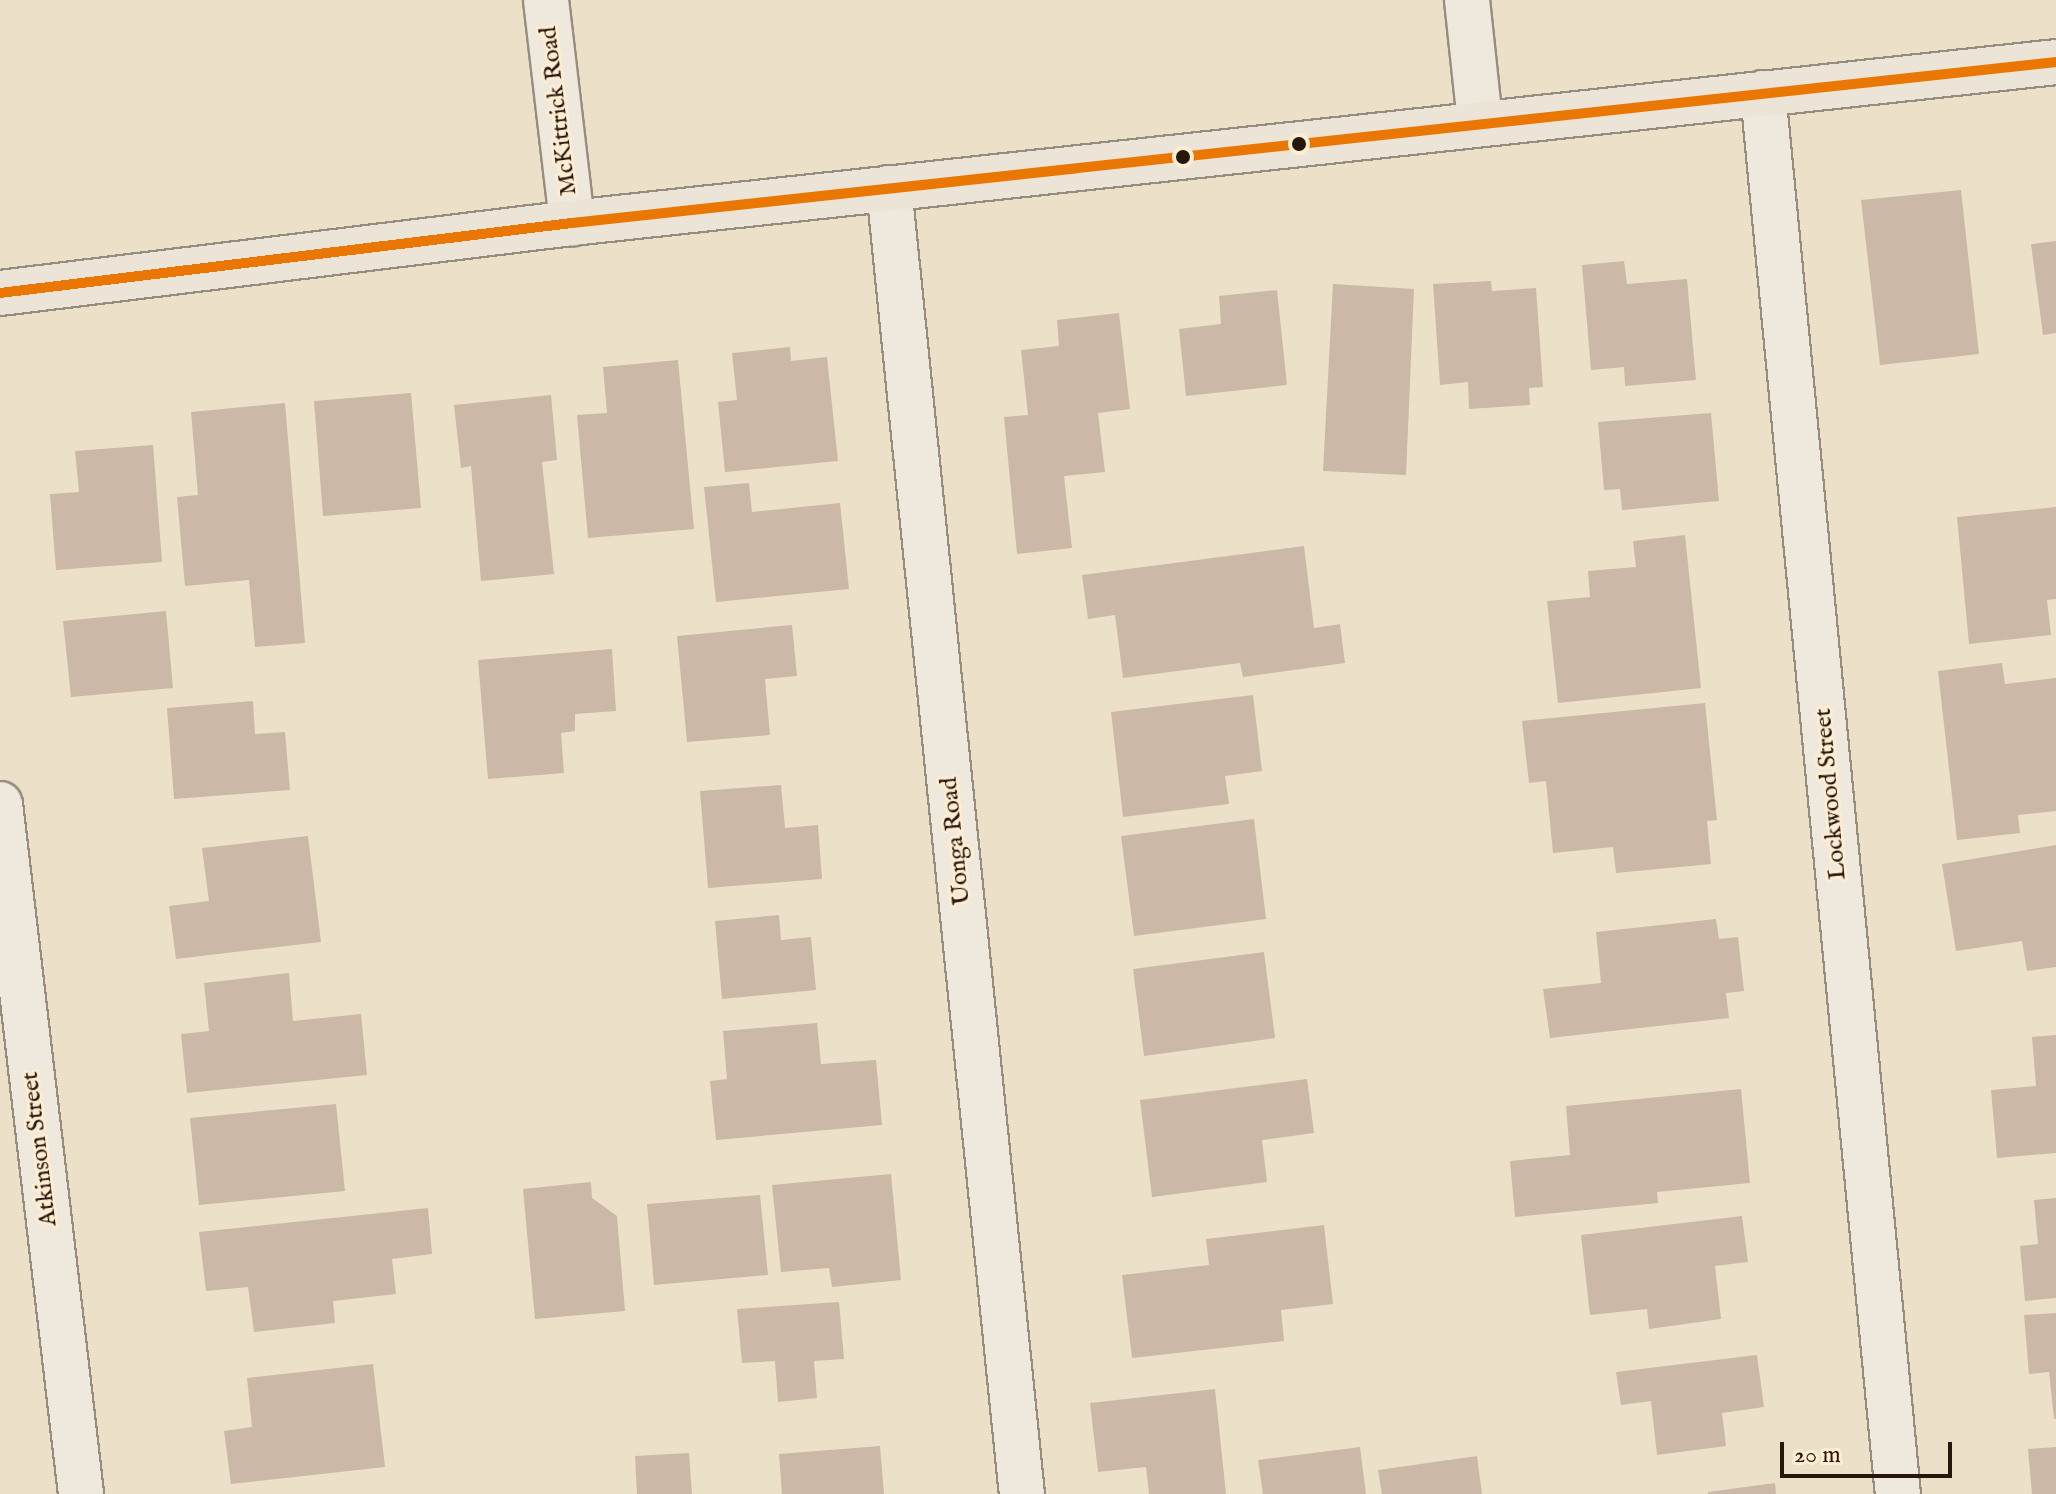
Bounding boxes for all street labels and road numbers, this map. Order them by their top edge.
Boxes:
street label: McKittrick Road [534,25,584,197]
street label: Lockwood Street [1809,707,1853,881]
street label: Uonga Road [935,776,977,906]
street label: Atkinson Street [16,1070,64,1228]

